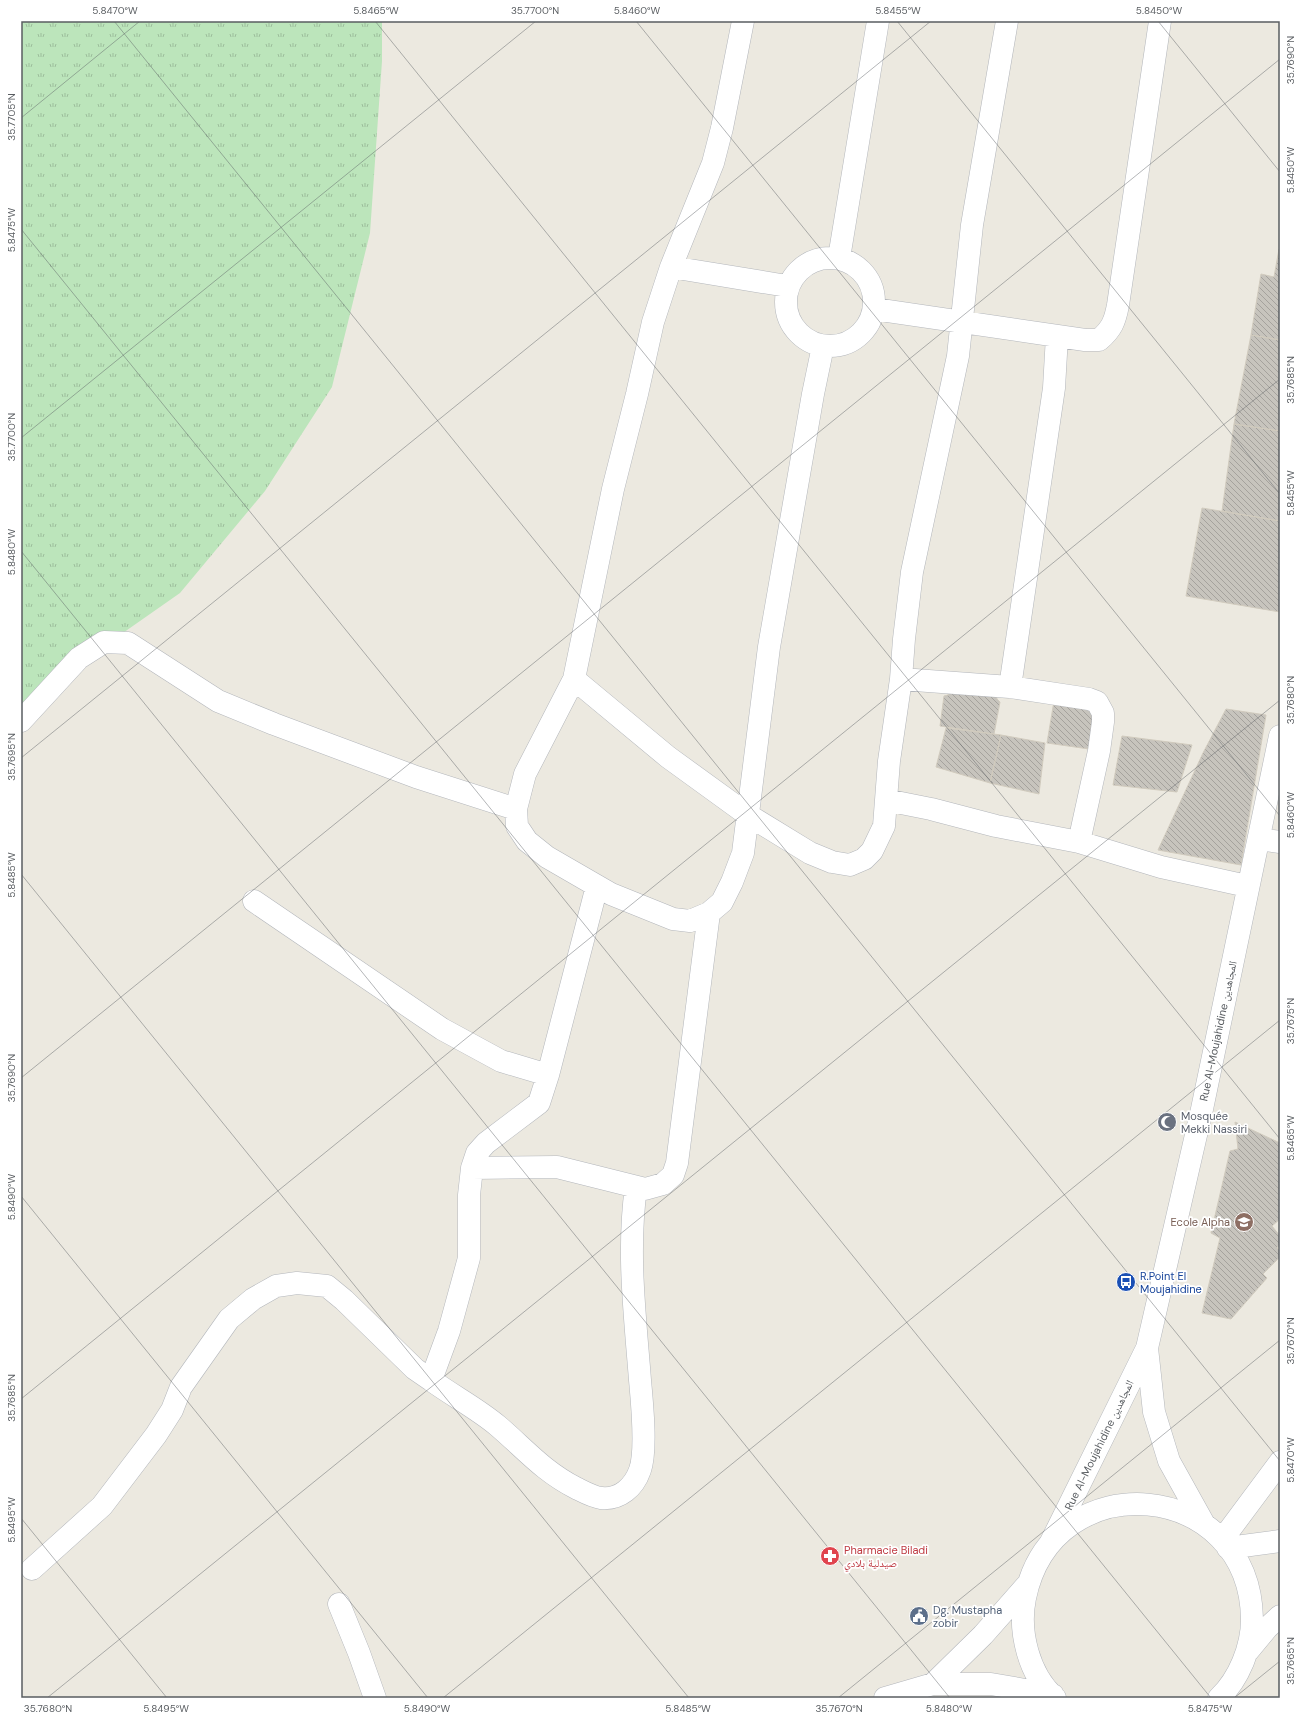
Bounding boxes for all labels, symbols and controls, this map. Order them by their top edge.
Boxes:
text: 5.8470°W [92,4,138,17]
text: 5.8465°W [353,4,399,17]
text: 35.7700°N [511,4,559,17]
text: 5.8460°W [614,4,661,17]
text: 5.8455°W [875,4,921,17]
text: 5.8450°W [1136,4,1182,17]
text: 35.7690°N [1284,36,1297,84]
text: 35.7705°N [5,93,18,141]
text: 5.8450°W [1284,147,1297,193]
text: 5.8475°W [5,207,18,252]
text: 35.7685°N [1284,356,1297,404]
text: 35.7700°N [5,413,18,461]
text: 5.8455°W [1284,470,1297,516]
text: 5.8480°W [5,529,18,575]
text: 35.7680°N [1284,676,1297,724]
text: 35.7695°N [5,733,18,781]
text: 5.8460°W [1284,791,1297,838]
text: 5.8485°W [5,852,18,898]
street label: Rue Al-Moujahidine المجاهدين [1196,960,1240,1102]
text: 35.7675°N [1284,998,1297,1044]
text: 35.7690°N [5,1054,18,1102]
place label: Mosquée Mekki Nassiri [1181,1109,1247,1136]
mosque icon: Mosquée Mekki Nassiri [1156,1111,1178,1133]
text: 5.8465°W [1284,1115,1297,1161]
text: 5.8490°W [5,1173,18,1220]
school or university icon: Ecole Alpha [1233,1211,1255,1233]
place label: Ecole Alpha [1170,1215,1230,1229]
place label: R.Point El Moujahidine [1140,1269,1202,1296]
bus stop icon: R.Point El Moujahidine [1115,1271,1137,1293]
text: 35.7670°N [1284,1317,1297,1365]
text: 35.7685°N [5,1374,18,1422]
street label: Rue Al-Moujahidine المجاهدين [1061,1378,1137,1512]
text: 5.8470°W [1284,1437,1297,1483]
text: 5.8495°W [5,1497,18,1543]
place label: Pharmacie Biladi صيدلية بلادي [844,1543,928,1572]
pharmacy icon: Pharmacie Biladi صيدلية بلادي [819,1545,841,1567]
place label: Dg. Mustapha zobir [933,1603,1002,1630]
public building icon: Dg. Mustapha zobir [908,1605,930,1627]
text: 35.7665°N [1284,1637,1297,1685]
text: 35.7680°N [24,1702,72,1715]
text: 5.8495°W [143,1702,189,1715]
text: 5.8490°W [404,1702,451,1715]
text: 5.8485°W [665,1702,711,1715]
text: 35.7670°N [815,1702,863,1715]
text: 5.8480°W [926,1702,972,1715]
text: 5.8475°W [1188,1702,1233,1715]

